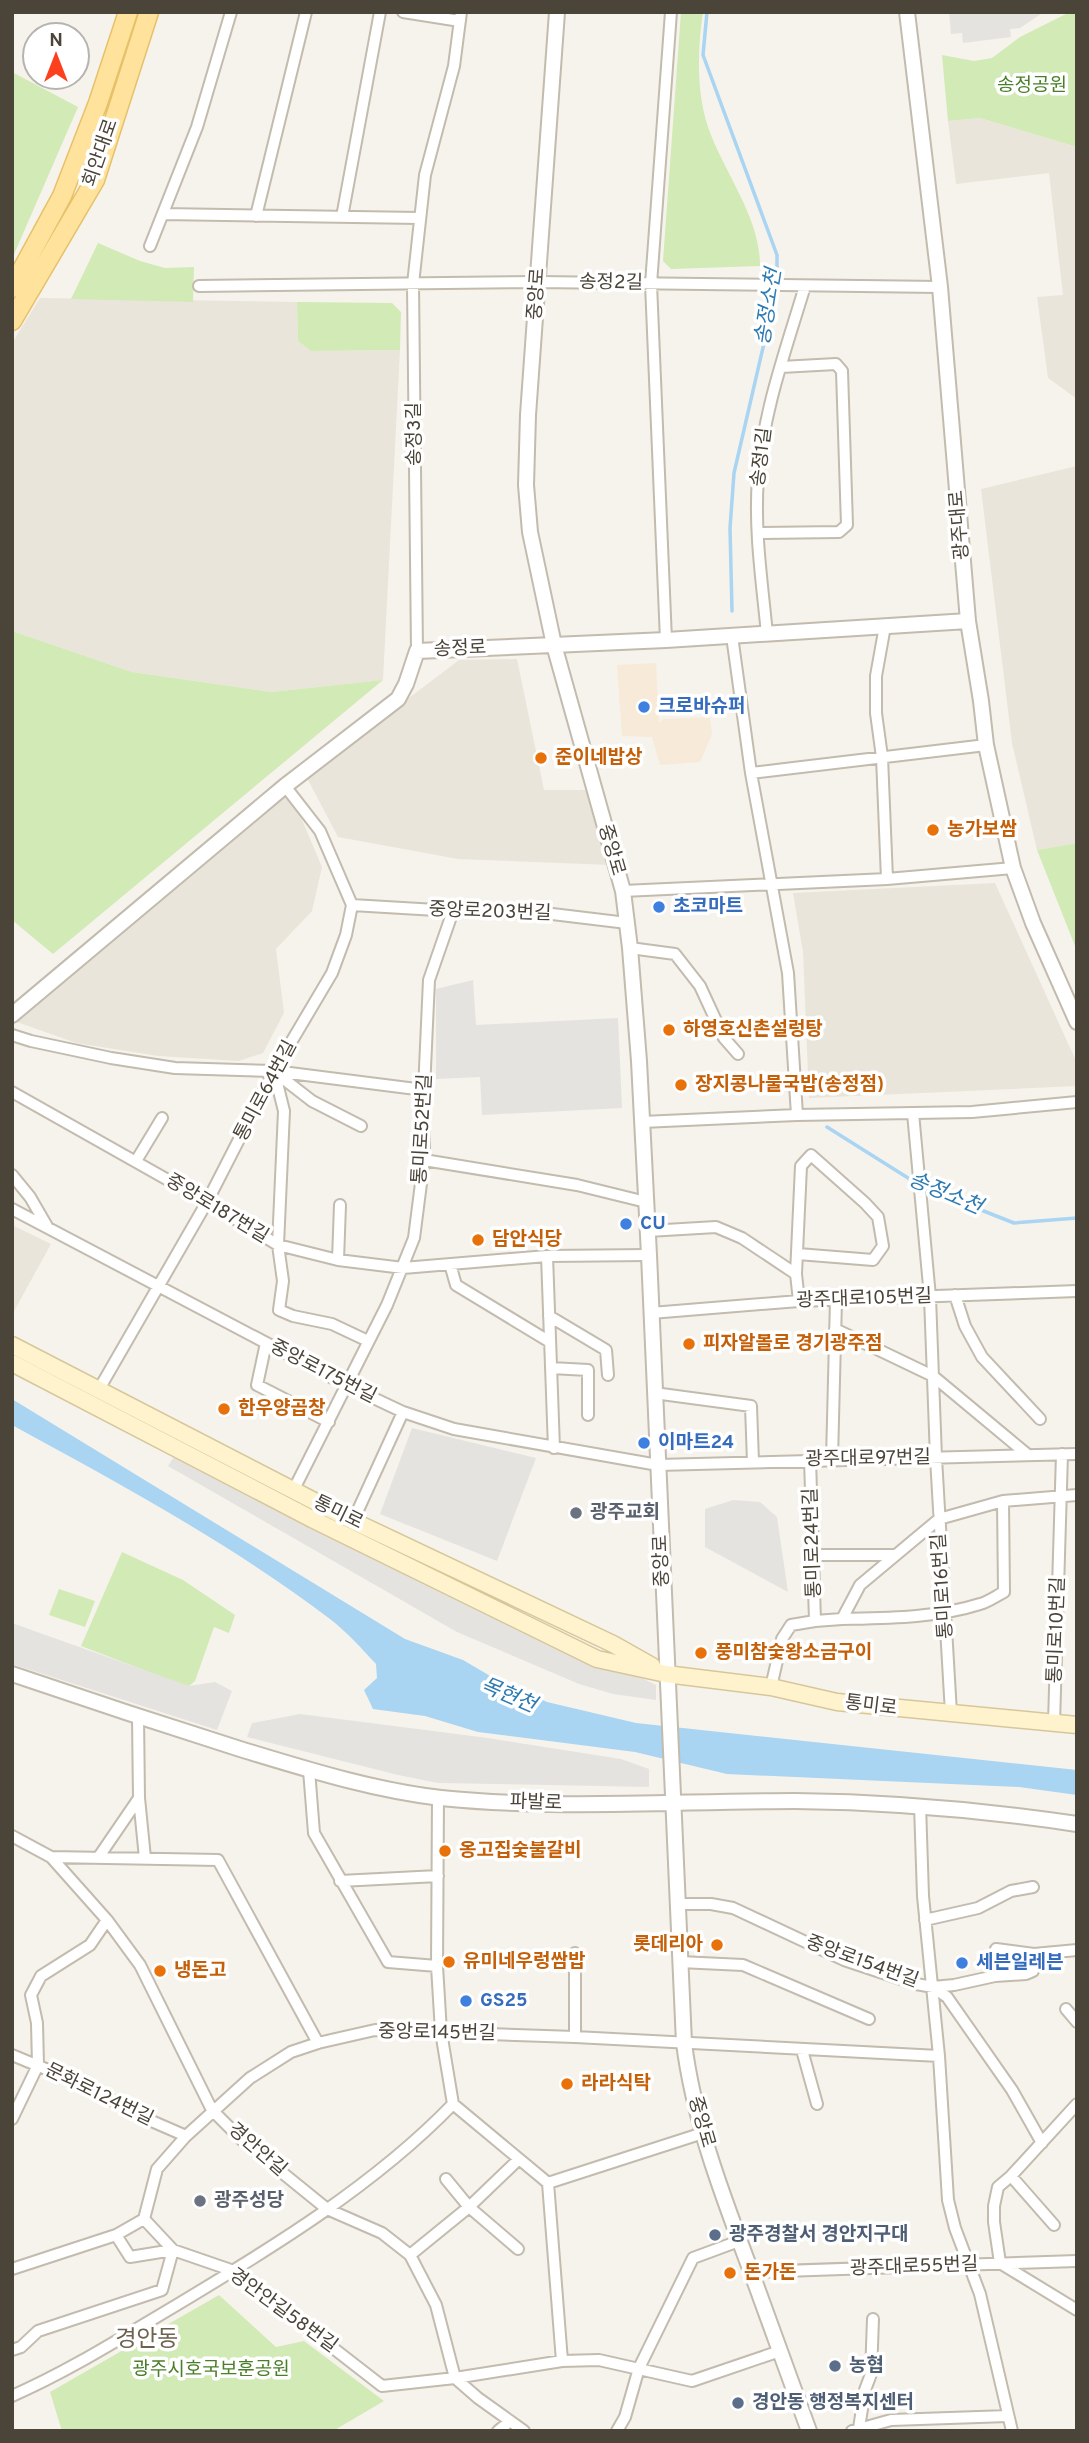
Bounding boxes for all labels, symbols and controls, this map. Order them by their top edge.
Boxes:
north arrow [21,21,91,91]
text: N [49,29,63,53]
park label: 송정공원 [997,74,1067,98]
street label: 회안대로 [78,116,124,190]
water label: 송정소천 [750,264,789,347]
street label: 중앙로 [523,267,551,321]
street label: 송정2길 [579,270,643,296]
street label: 송정3길 [403,402,427,466]
street label: 송정1길 [746,426,778,488]
street label: 광주대로 [945,489,975,561]
street label: 송정로 [433,636,487,662]
place label: 크로바슈퍼 [658,695,745,719]
marker: 크로바슈퍼 [636,699,652,715]
place label: 준이네밥상 [555,746,642,770]
marker: 준이네밥상 [533,750,549,766]
place label: 농가보쌈 [947,818,1017,842]
street label: 중앙로 [592,821,630,879]
marker: 농가보쌈 [925,822,941,838]
place label: 초코마트 [673,895,743,919]
street label: 중앙로203번길 [428,898,552,926]
marker: 초코마트 [651,899,667,915]
place label: 하영호신촌설렁탕 [683,1018,823,1042]
marker: 하영호신촌설렁탕 [661,1022,677,1038]
street label: 통미로64번길 [229,1037,303,1145]
street label: 통미로52번길 [408,1073,438,1185]
place label: 장지콩나물국밥(송정점) [695,1073,884,1097]
marker: 장지콩나물국밥(송정점) [673,1077,689,1093]
water label: 송정소천 [904,1166,988,1223]
street label: 중앙로187번길 [161,1169,273,1249]
place label: CU [640,1212,666,1236]
marker: CU [618,1216,634,1232]
place label: 담안식당 [492,1228,562,1252]
marker: 담안식당 [470,1232,486,1248]
street label: 광주대로105번길 [796,1285,932,1313]
place label: 피자알볼로 경기광주점 [703,1332,883,1356]
street label: 중앙로175번길 [266,1335,380,1409]
marker: 피자알볼로 경기광주점 [681,1336,697,1352]
place label: 한우양곱창 [238,1397,325,1421]
marker: 한우양곱창 [216,1401,232,1417]
place label: 이마트24 [658,1431,734,1455]
marker: 이마트24 [636,1435,652,1451]
street label: 광주대로97번길 [805,1446,931,1472]
street label: 통미로24번길 [799,1487,827,1599]
street label: 통미로 [309,1491,367,1535]
place label: 광주교회 [590,1501,660,1525]
marker: 광주교회 [568,1505,584,1521]
street label: 통미로16번길 [927,1532,959,1640]
street label: 중앙로 [649,1534,675,1588]
street label: 통미로10번길 [1043,1576,1071,1684]
place label: 풍미참숯왕소금구이 [715,1641,872,1665]
marker: 풍미참숯왕소금구이 [693,1645,709,1661]
water label: 목현천 [476,1672,542,1721]
street label: 통미로 [844,1691,898,1721]
street label: 파발로 [509,1790,563,1816]
place label: 옹고집숯불갈비 [459,1839,581,1863]
marker: 옹고집숯불갈비 [437,1843,453,1859]
street label: 중앙로154번길 [802,1930,922,1994]
place label: 롯데리아 [633,1933,704,1957]
marker: 롯데리아 [709,1937,725,1953]
place label: 유미네우렁쌈밥 [463,1950,585,1974]
place label: 세븐일레븐 [976,1951,1063,1975]
marker: 유미네우렁쌈밥 [441,1954,457,1970]
marker: 세븐일레븐 [954,1955,970,1971]
place label: 냉돈고 [174,1959,226,1983]
marker: 냉돈고 [152,1963,168,1979]
place label: GS25 [480,1989,528,2013]
marker: GS25 [458,1993,474,2009]
street label: 중앙로145번길 [378,2020,496,2046]
street label: 문화로124번길 [41,2058,157,2132]
place label: 라라식탁 [581,2072,651,2096]
marker: 라라식탁 [559,2076,575,2092]
street label: 중앙로 [682,2093,720,2151]
street label: 경안안길 [223,2118,291,2182]
place label: 광주성당 [214,2189,284,2213]
marker: 광주성당 [192,2193,208,2209]
place label: 광주경찰서 경안지구대 [729,2223,909,2247]
marker: 광주경찰서 경안지구대 [707,2227,723,2243]
street label: 광주대로55번길 [849,2253,979,2281]
place label: 돈가돈 [744,2261,796,2285]
street label: 경안안길58번길 [224,2264,342,2358]
marker: 돈가돈 [722,2265,738,2281]
district label: 경안동 [115,2326,179,2355]
place label: 농협 [849,2354,884,2378]
park label: 광주시호국보훈공원 [132,2358,290,2382]
marker: 농협 [827,2358,843,2374]
place label: 경안동 행정복지센터 [752,2391,914,2415]
marker: 경안동 행정복지센터 [730,2395,746,2411]

